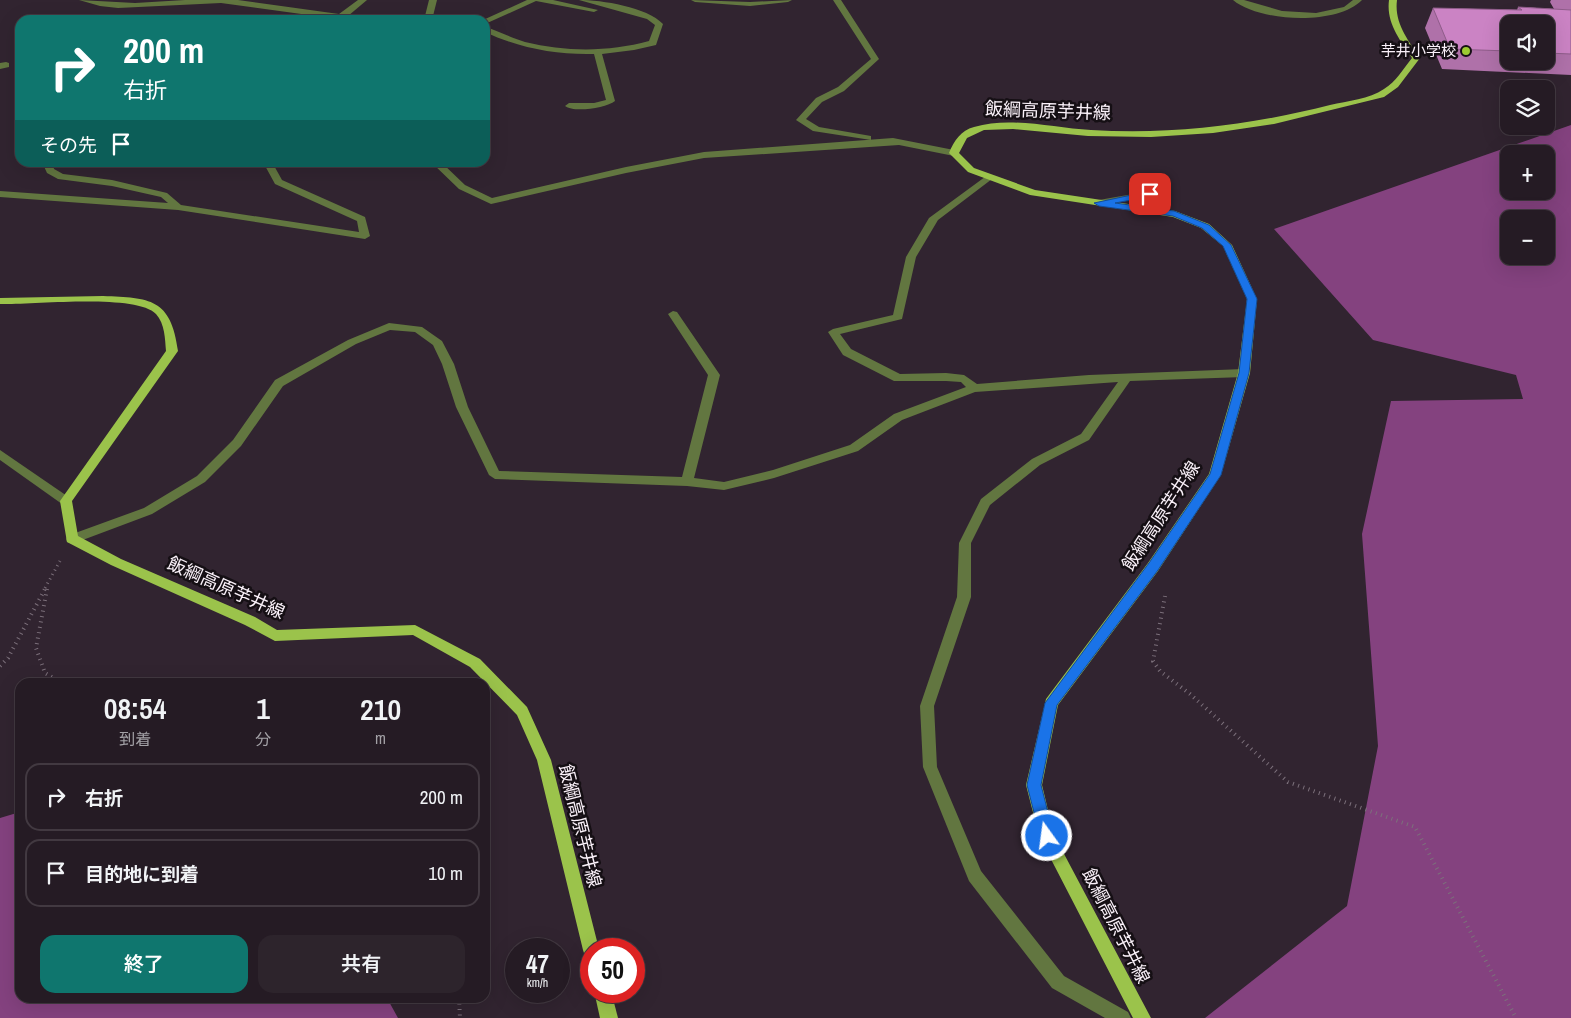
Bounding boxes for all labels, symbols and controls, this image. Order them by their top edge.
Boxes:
map controls [1500,15,1555,265]
button: sound [1500,15,1555,70]
text: 200 m [123,27,204,74]
icon: right [40,35,105,100]
place label: 芋井小学校 [1381,40,1456,61]
marker: 芋井小学校 [1460,45,1472,57]
text: 右折 [123,75,167,105]
button: layers [1500,80,1555,135]
street label: 飯綱高原芋井線 [985,96,1111,125]
icon: arrive [107,130,135,158]
text: その先 [40,132,97,158]
button: + [1500,145,1555,200]
pin [1129,173,1171,215]
icon: arrive [1136,180,1164,208]
button: − [1500,210,1555,265]
street label: 飯綱高原芋井線 [1116,456,1205,575]
street label: 飯綱高原芋井線 [164,550,289,625]
text: 08:54 [104,688,166,728]
text: 1 [256,688,270,728]
text: 210 [360,689,401,729]
text: m [375,727,386,749]
text: 到着 [119,728,151,750]
text: 分 [255,728,271,750]
street label: 飯綱高原芋井線 [553,762,608,890]
icon: right [42,783,70,811]
text: 200 m [420,784,463,810]
text: 右折 [85,785,123,811]
position arrow [1020,809,1072,861]
icon: arrive [42,859,70,887]
text: 10 m [428,860,463,886]
text: 目的地に到着 [85,861,199,887]
street label: 飯綱高原芋井線 [1077,864,1156,988]
button: 終了 [40,935,248,993]
button: 共有 [258,935,465,993]
speed limit sign: 50 [580,938,645,1003]
text: 47 [526,947,549,981]
text: km/h [527,975,548,991]

